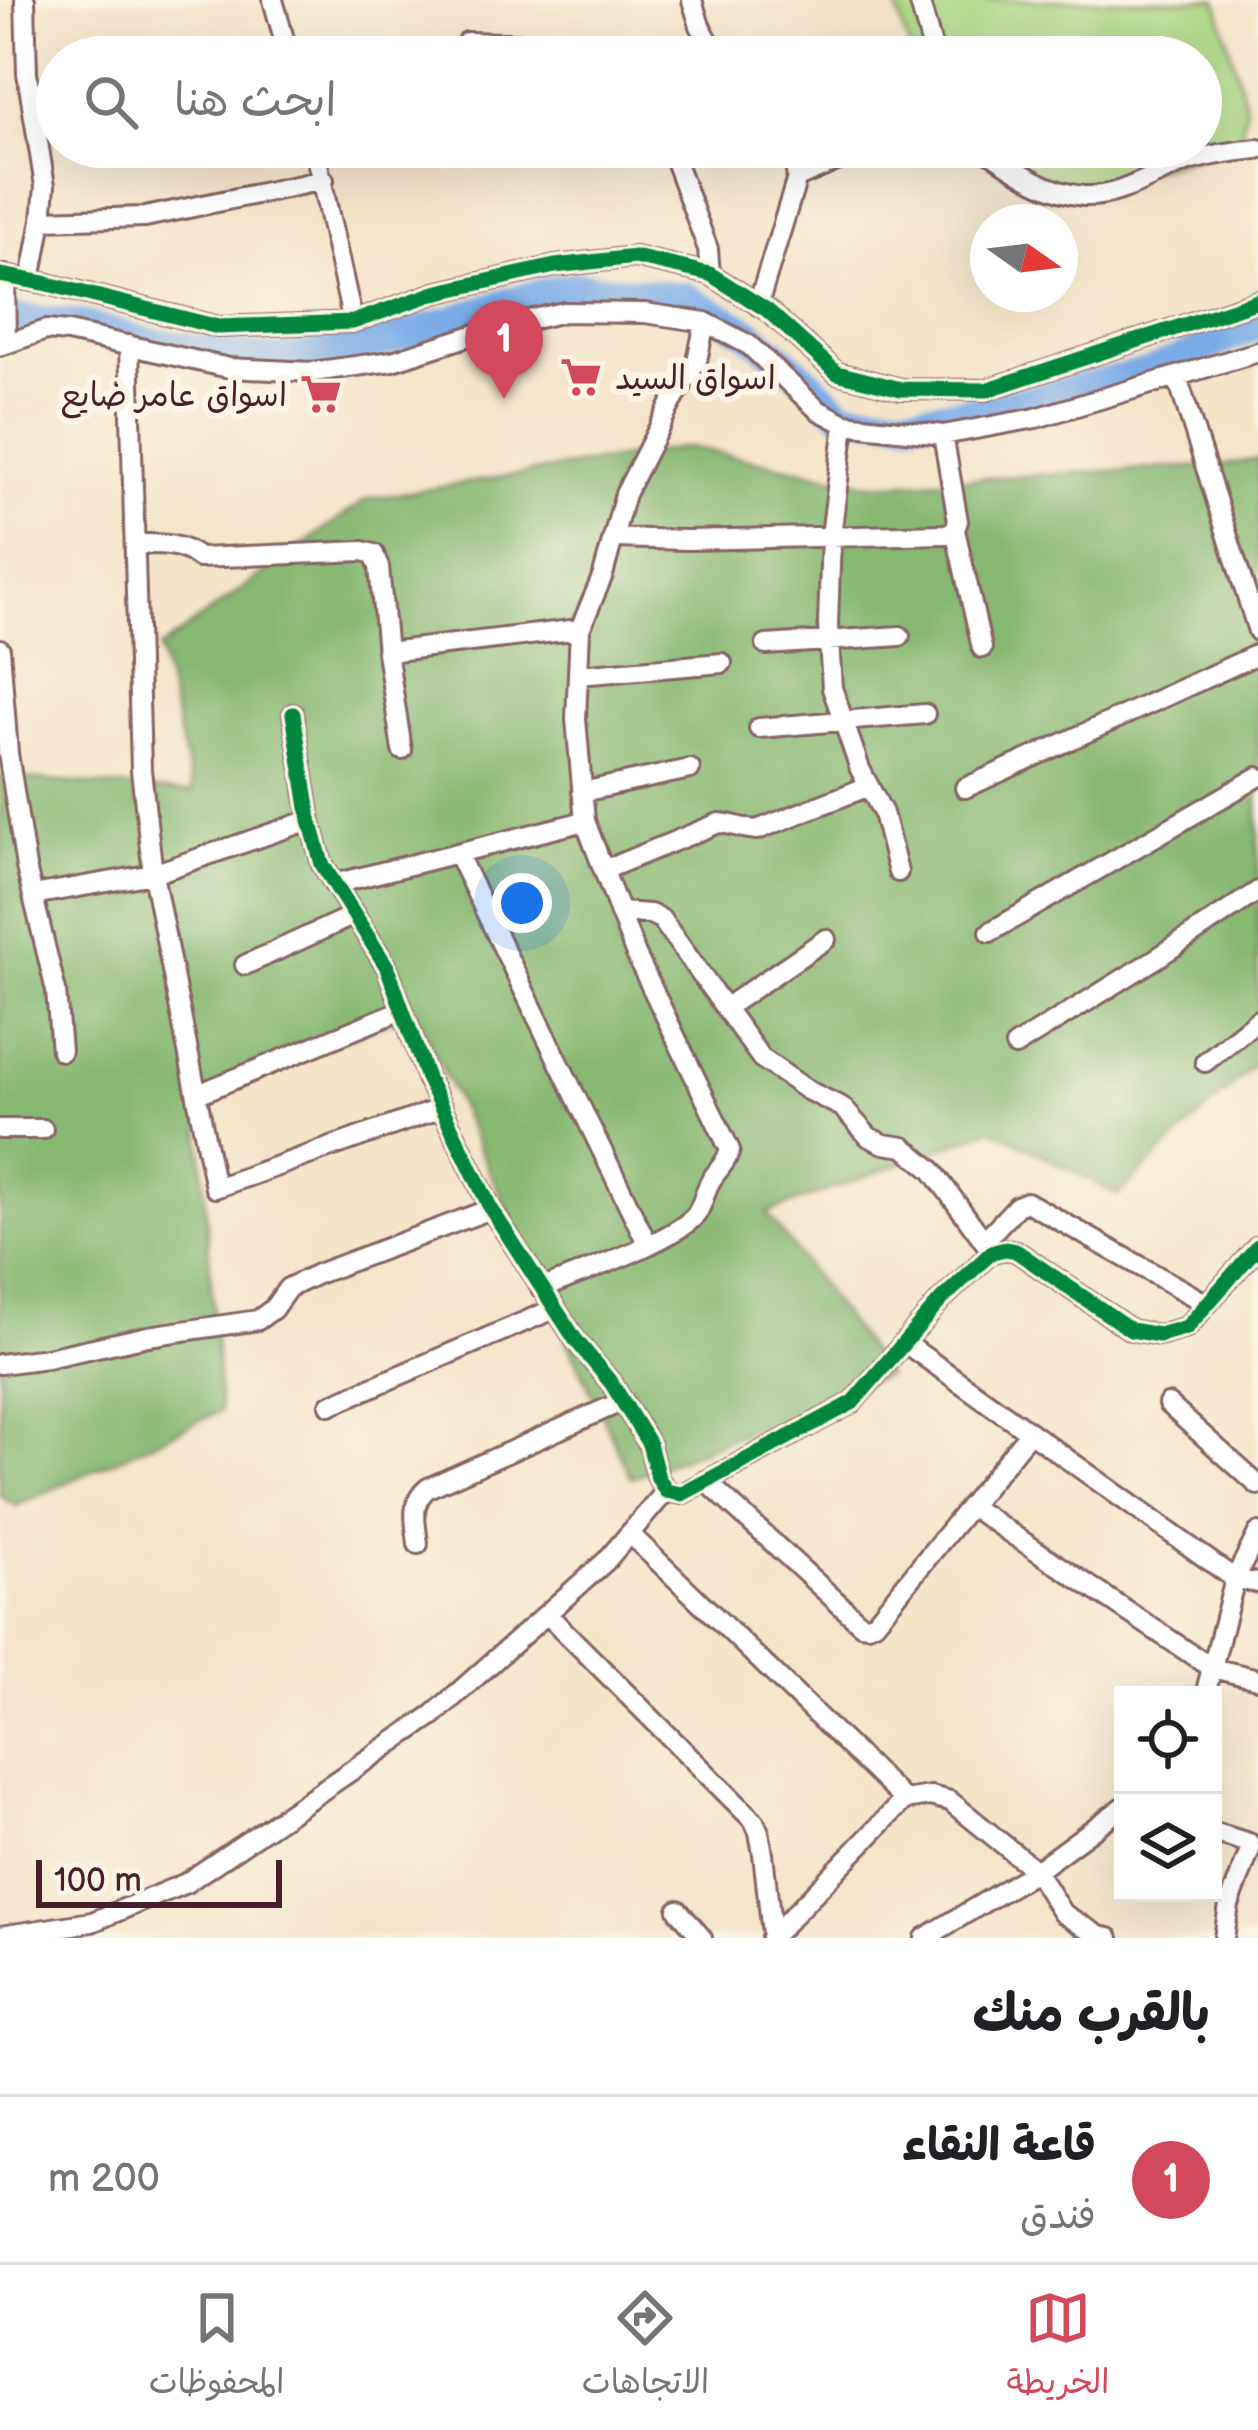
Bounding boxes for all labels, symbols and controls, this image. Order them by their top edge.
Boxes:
search box [36,36,1222,168]
icon: search [78,69,144,135]
text: ابحث هنا [174,74,337,129]
north arrow [970,204,1078,312]
pin: 1 [465,300,543,399]
supermarket icon: اسواق السيد [558,354,604,400]
place label: اسواق السيد [615,359,776,399]
supermarket icon: اسواق عامر ضايع [298,371,344,417]
place label: اسواق عامر ضايع [61,376,287,419]
your location [492,873,552,933]
map controls [1114,1686,1222,1902]
button: locate [1114,1686,1222,1794]
button: layers [1114,1794,1222,1902]
scale bar [36,1854,282,1907]
text: 100 m [54,1861,142,1901]
text: بالقرب منك [973,1984,1210,2045]
text: قاعة النقاء [902,2119,1096,2174]
text: 200 m [48,2156,160,2203]
text: 1 [1163,2156,1179,2203]
text: فندق [1020,2193,1096,2240]
tab: المحفوظات [149,2285,285,2411]
tab: الاتجاهات [582,2285,709,2411]
tab: الخريطة [1006,2285,1109,2411]

